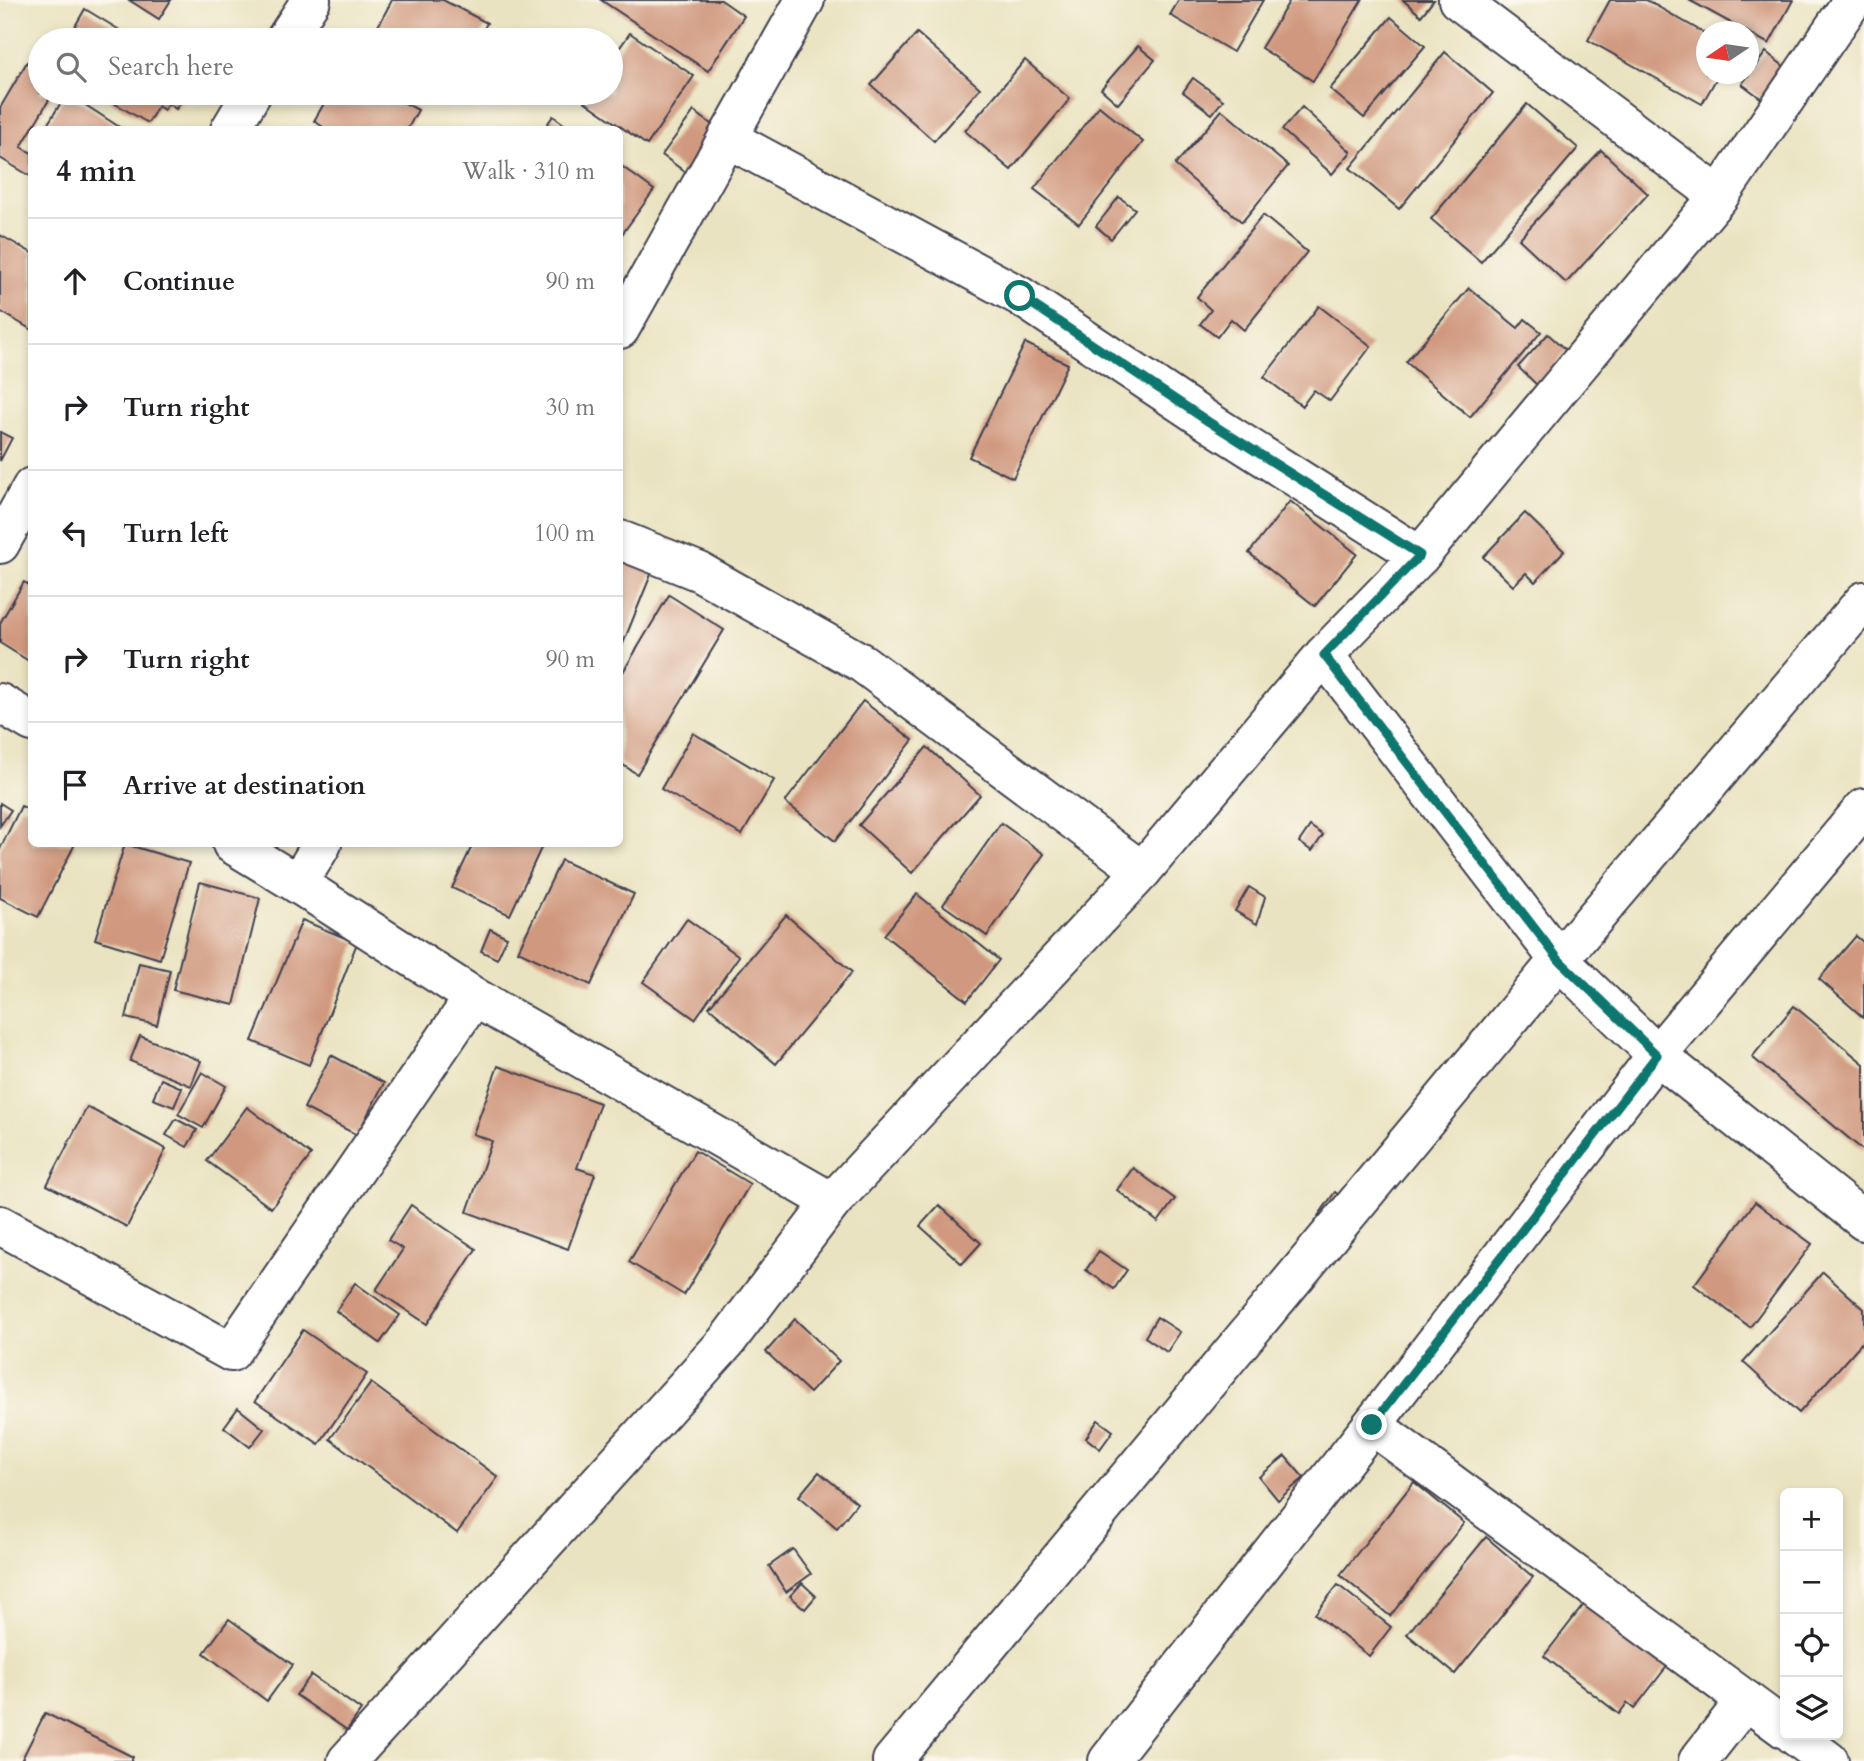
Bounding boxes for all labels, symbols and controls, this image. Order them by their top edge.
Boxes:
north arrow [1696,21,1759,84]
search box [28,28,623,105]
icon: search [52,48,90,86]
text: Search here [108,49,234,84]
text: 4 min [56,151,136,192]
text: Walk · 310 m [462,156,595,187]
icon: ahead [56,262,94,300]
text: Continue [123,264,235,299]
text: 90 m [546,266,595,297]
route start [1004,280,1035,311]
icon: right [56,388,94,426]
text: Turn right [123,390,250,425]
text: 30 m [546,392,595,423]
icon: left [56,514,94,552]
text: Turn left [123,516,228,551]
text: 100 m [534,518,595,549]
icon: right [56,640,94,678]
text: Turn right [123,642,250,677]
text: 90 m [546,644,595,675]
icon: arrive [56,766,94,804]
text: Arrive at destination [123,768,366,803]
route end [1356,1409,1387,1440]
map controls [1780,1488,1843,1740]
button: + [1780,1488,1843,1551]
button: − [1780,1551,1843,1614]
button: locate [1780,1614,1843,1677]
button: layers [1780,1677,1843,1740]

